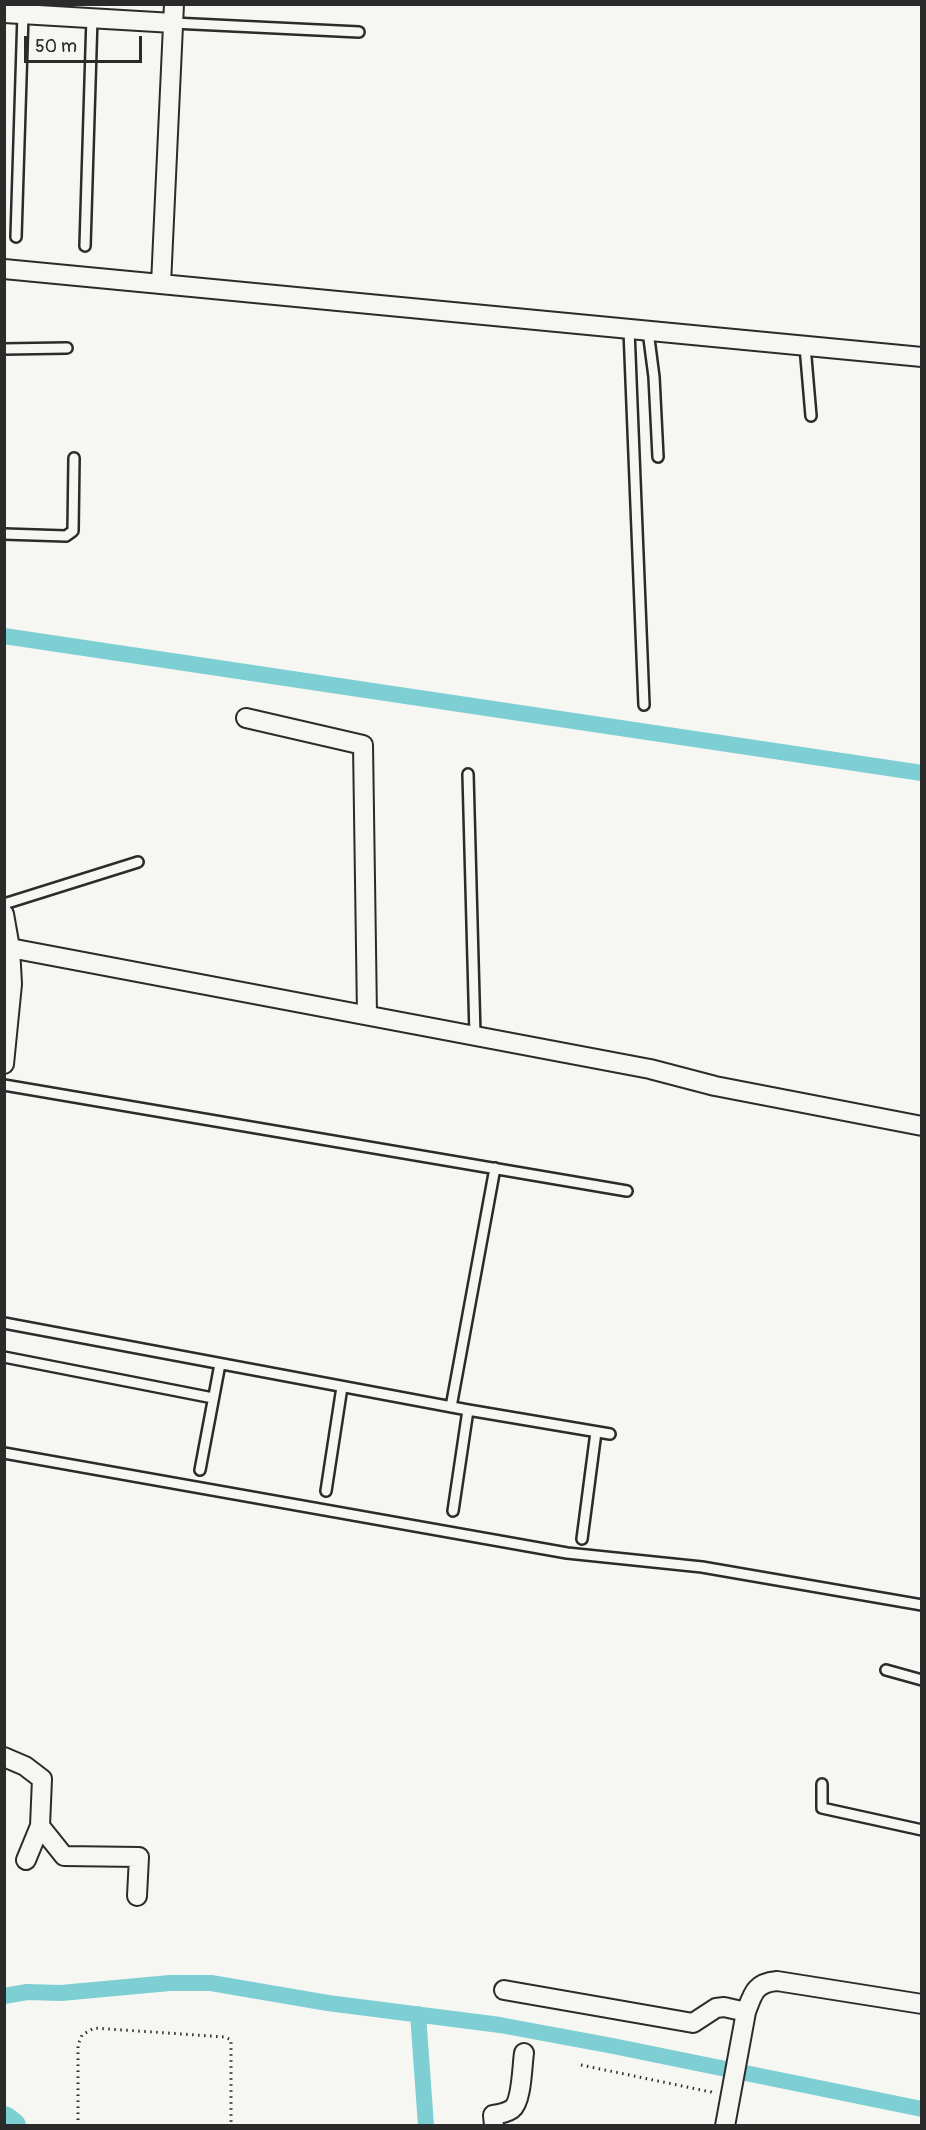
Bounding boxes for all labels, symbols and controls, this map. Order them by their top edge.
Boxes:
scale bar [27,24,146,62]
text: 50 m [35,35,77,58]

